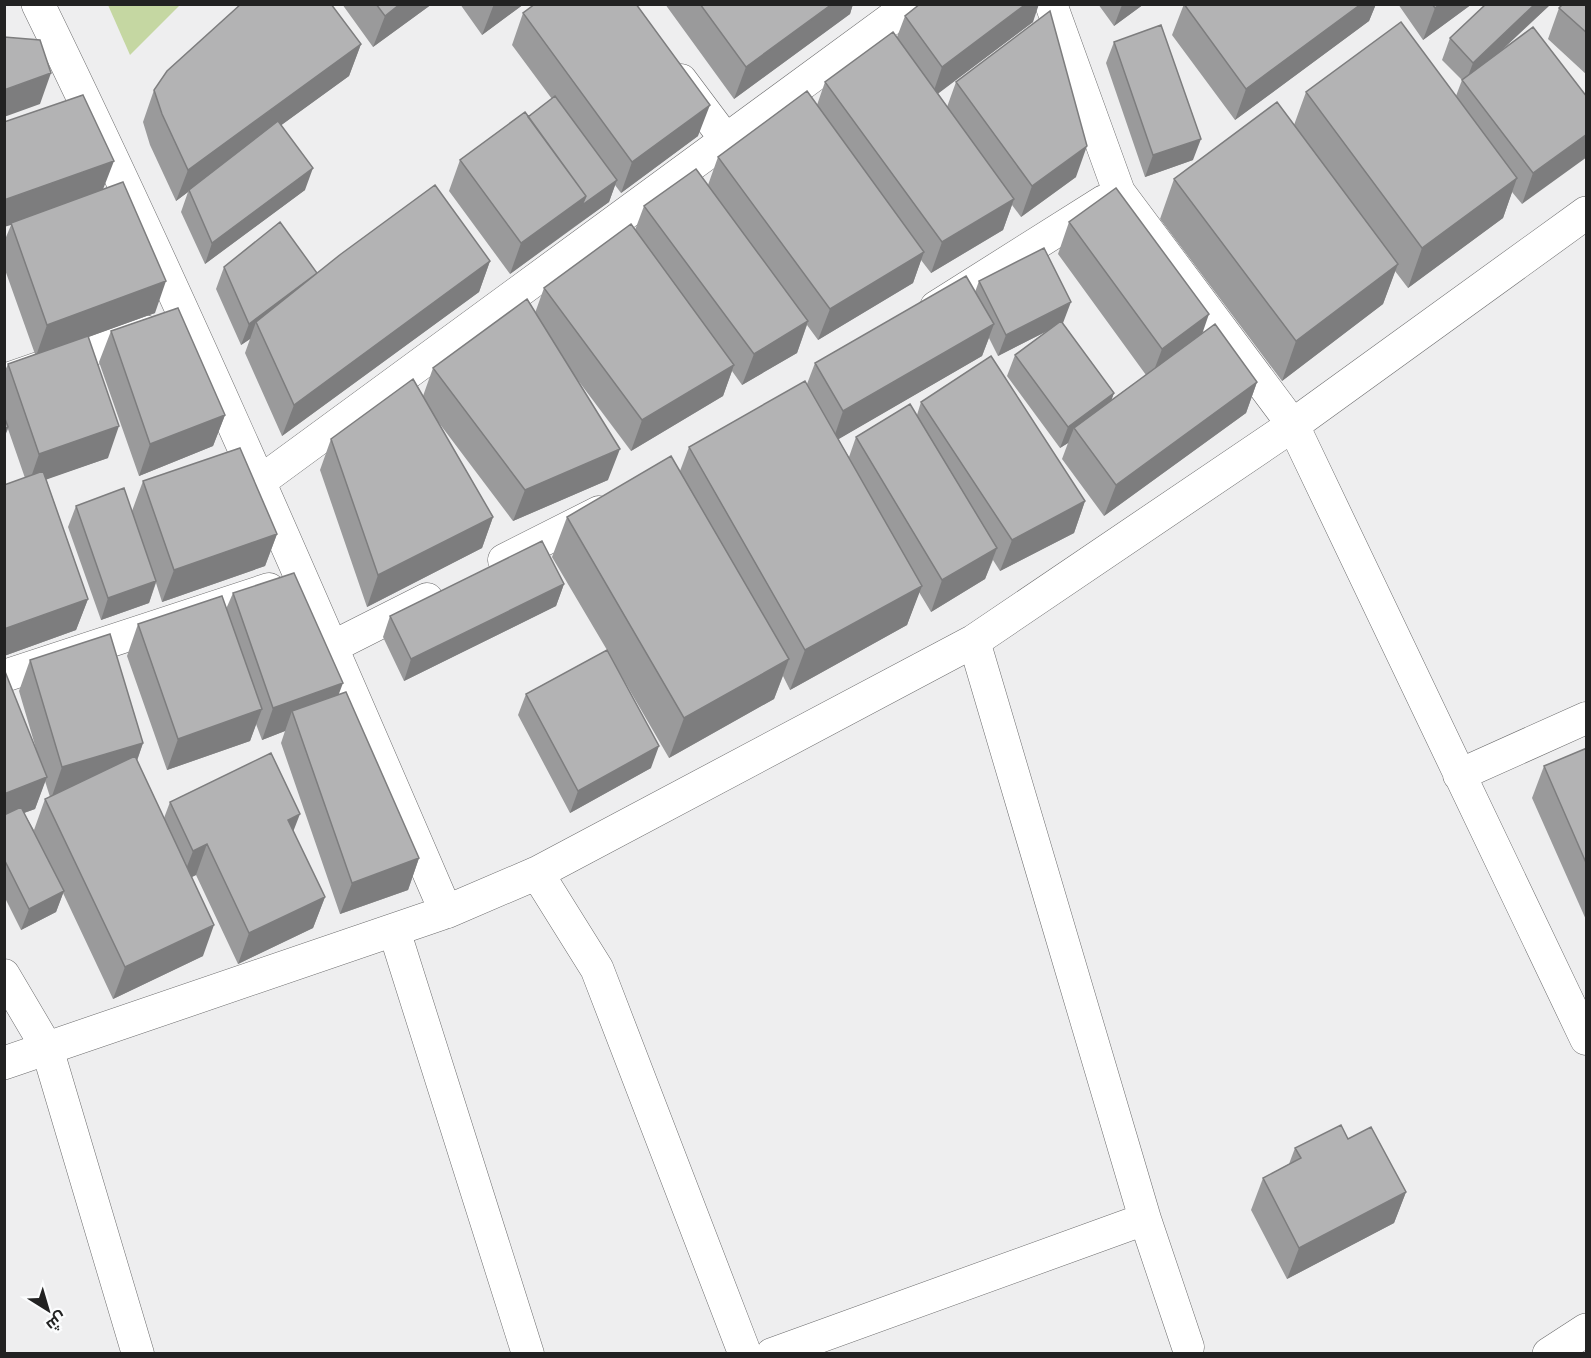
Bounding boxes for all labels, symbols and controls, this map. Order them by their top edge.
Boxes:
north arrow [18,1280,78,1340]
text: ش [41,1305,72,1337]

